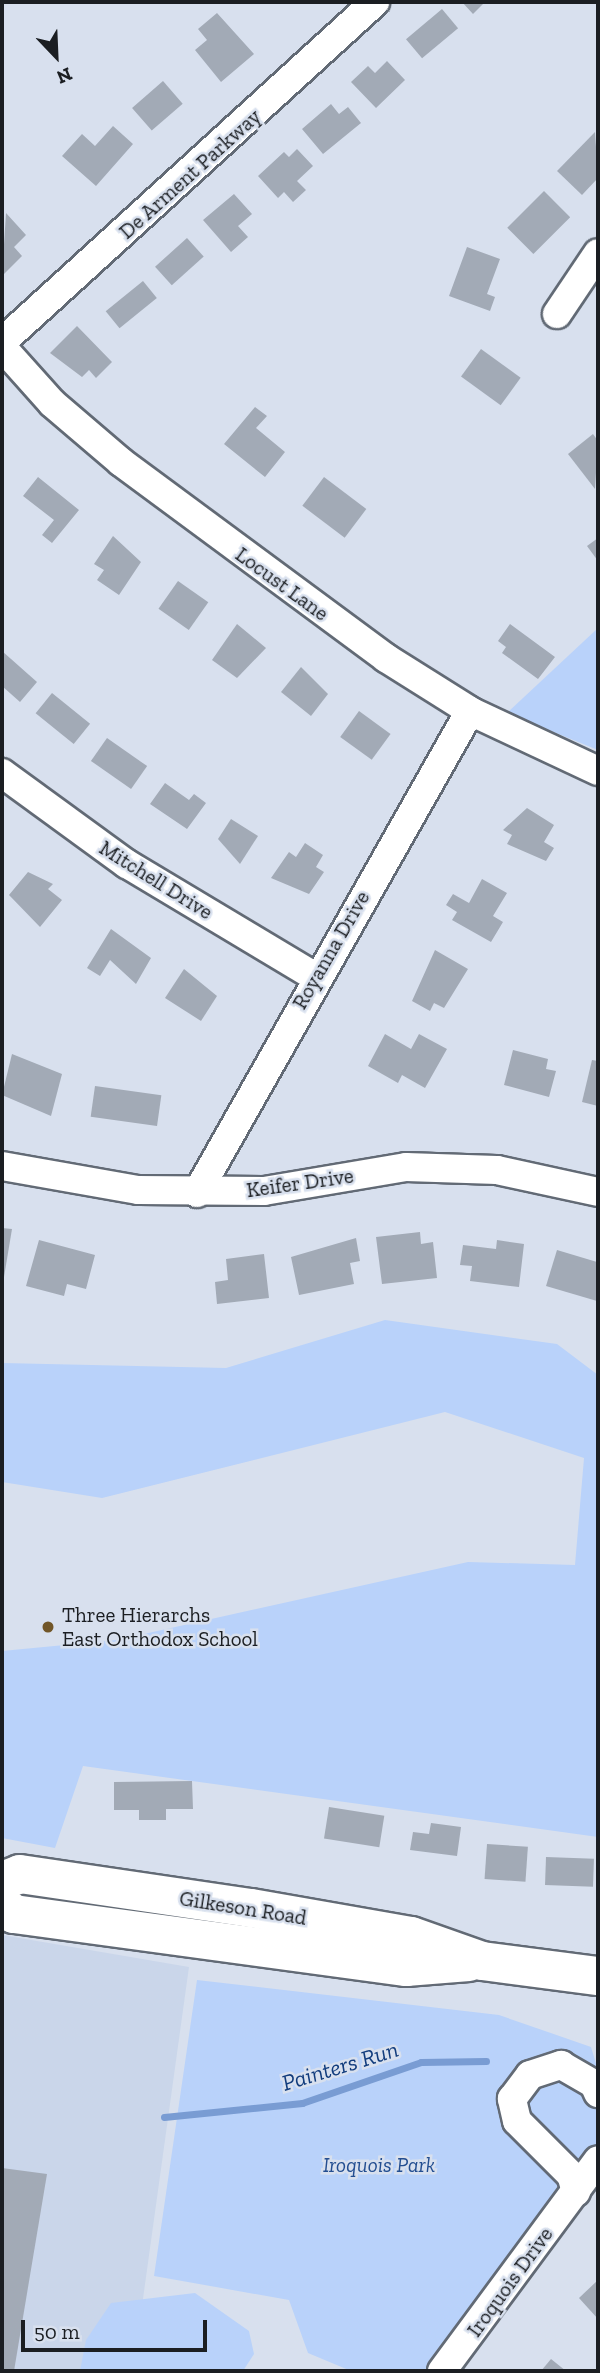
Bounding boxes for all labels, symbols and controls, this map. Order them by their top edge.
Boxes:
north arrow [21,21,91,91]
text: N [53,62,76,89]
street label: De Arment Parkway [114,104,266,244]
street label: Locust Lane [231,542,333,626]
street label: Mitchell Drive [95,835,217,925]
street label: Royanna Drive [287,886,375,1014]
street label: Keifer Drive [245,1163,355,1203]
place label: Three Hierarchs East Orthodox School [62,1602,258,1652]
marker: Three Hierarchs East Orthodox School [40,1619,56,1635]
street label: Gilkeson Road [178,1886,308,1930]
water label: Painters Run [278,2035,402,2097]
park label: Iroquois Park [323,2152,435,2178]
street label: Iroquois Drive [462,2222,558,2342]
scale bar [24,2306,210,2350]
text: 50 m [34,2319,80,2344]

